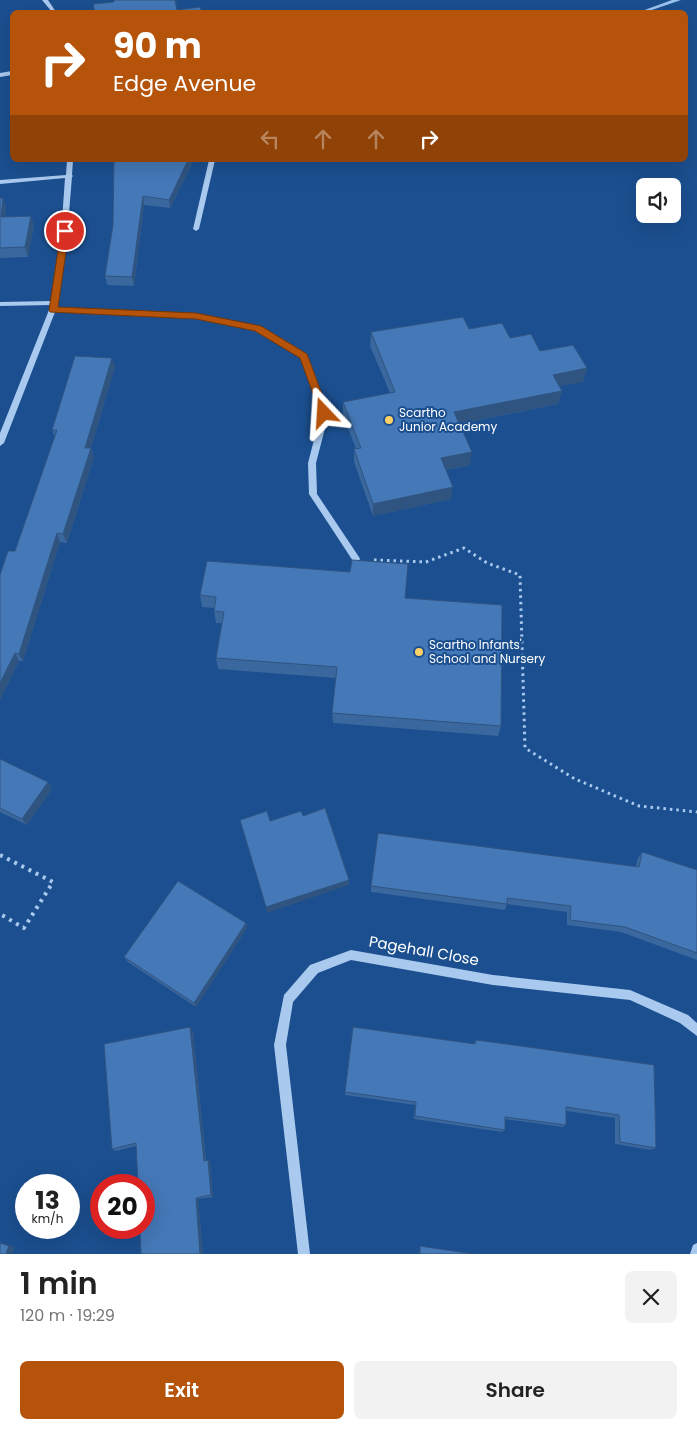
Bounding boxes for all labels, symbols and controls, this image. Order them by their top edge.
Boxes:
text: 90 m [113,21,202,70]
icon: right [30,30,95,95]
text: Edge Avenue [113,68,256,99]
icon: left [256,125,284,153]
icon: ahead [309,125,337,153]
icon: ahead [362,125,390,153]
icon: right [415,125,443,153]
map controls [636,178,681,223]
button: sound [636,178,681,223]
pin [44,210,86,252]
icon: arrive [51,217,79,245]
position arrow [297,386,349,438]
place label: Scartho Junior Academy [399,404,497,435]
marker: Scartho Junior Academy [383,414,395,426]
place label: Scartho Infants' School and Nursery [429,636,545,667]
marker: Scartho Infants' School and Nursery [413,646,425,658]
street label: Pagehall Close [367,930,481,971]
speed limit sign: 20 [90,1174,155,1239]
text: 13 [35,1183,60,1218]
text: km/h [32,1210,63,1227]
text: 1 min [20,1262,98,1305]
button: close [625,1271,677,1323]
text: 120 m · 19:29 [20,1304,115,1327]
button: Exit [20,1361,344,1419]
button: Share [354,1361,677,1419]

